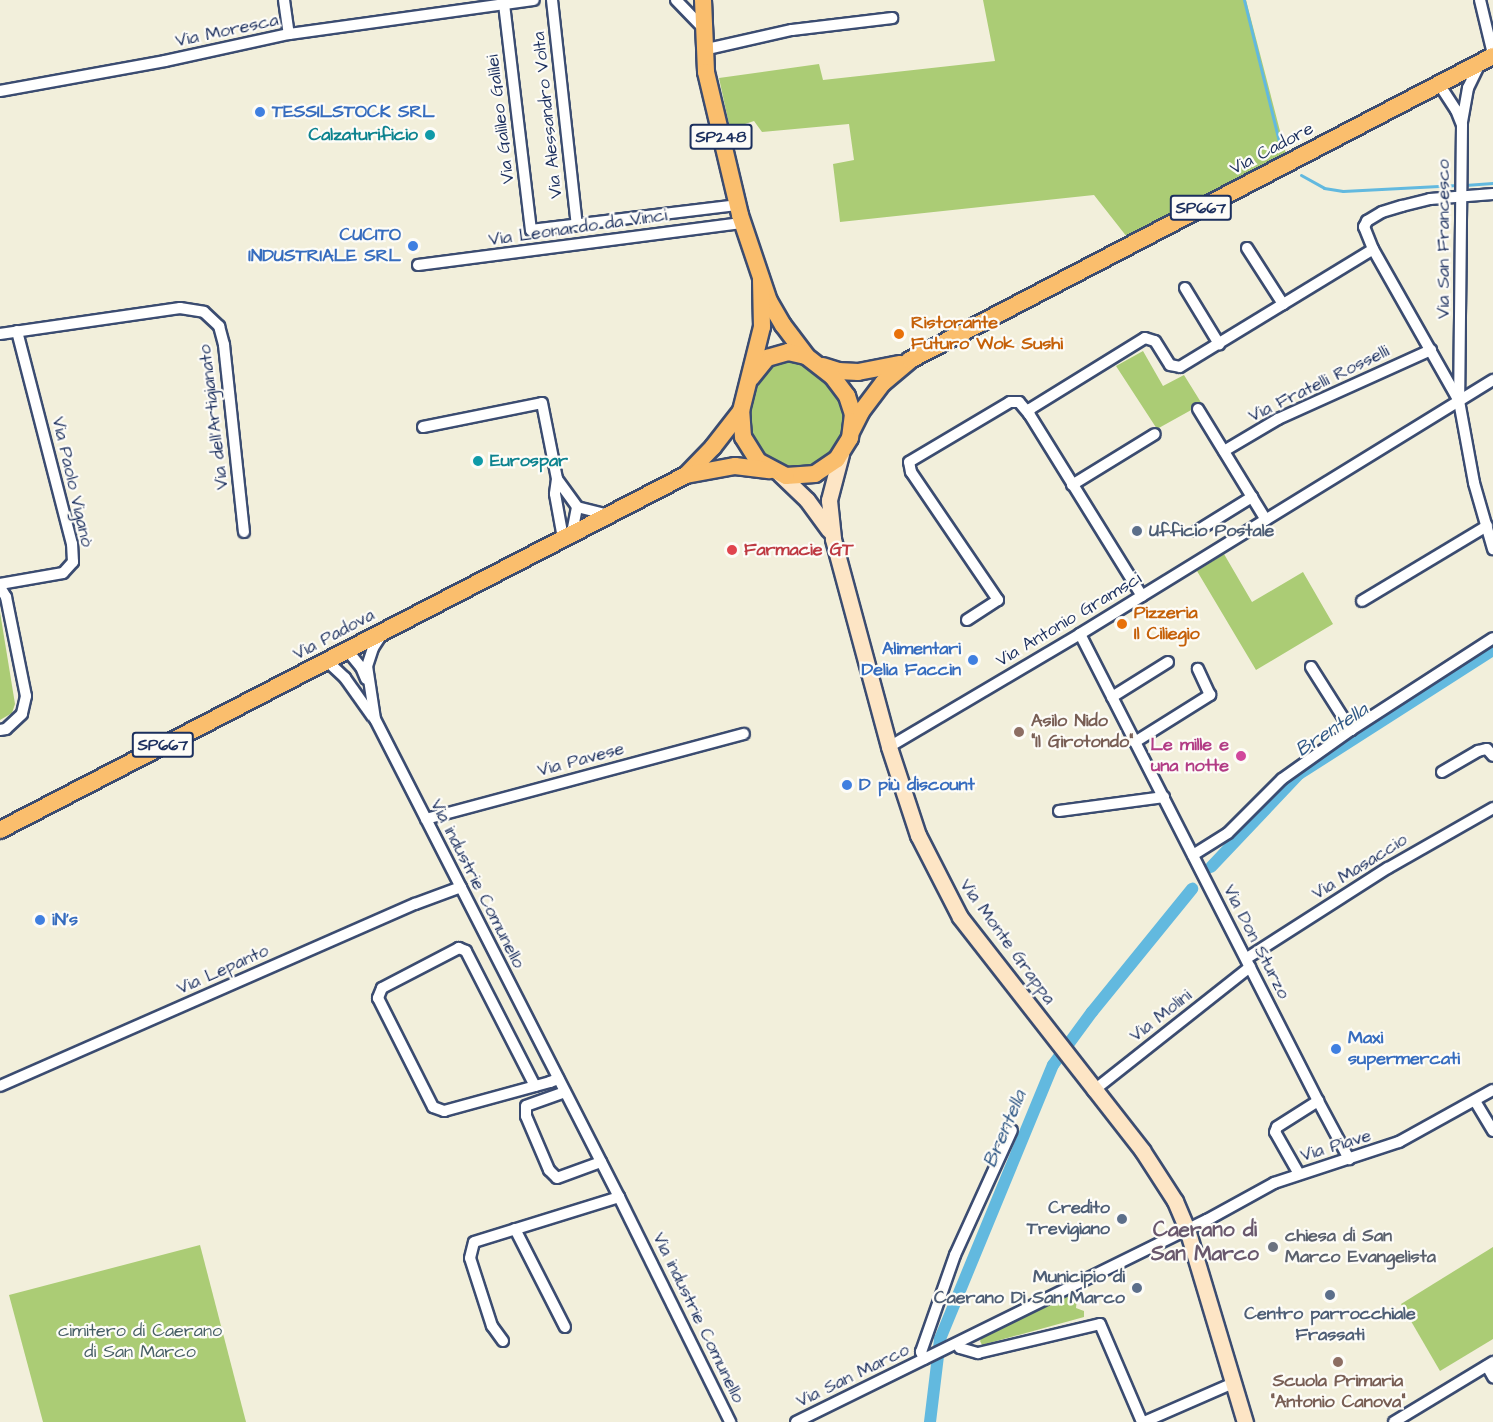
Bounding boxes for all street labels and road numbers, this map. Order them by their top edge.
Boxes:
street label: Via Moresca [174,10,280,52]
street label: Via Alessandro Volta [528,30,568,200]
street label: Via Galileo Galilei [482,53,520,185]
street label: Via Cadore [1227,118,1317,180]
road number: SP248 [690,124,752,150]
street label: Via San Francesco [1433,159,1455,319]
road number: SP667 [1170,195,1232,221]
street label: Via Leonardo da Vinci [487,205,669,251]
street label: Via Fratelli Rosselli [1245,341,1393,427]
street label: Via dell'Artigianato [194,343,234,491]
street label: Via Paolo Viganò [47,415,97,549]
street label: Via Antonio Gramsci [992,568,1146,672]
street label: Via Padova [290,605,378,665]
road number: SP667 [132,732,195,758]
street label: Via Pavese [535,738,627,782]
street label: Via industrie Comunello [425,796,529,972]
street label: Via Masaccio [1308,829,1412,905]
street label: Via Monte Grappa [954,875,1060,1009]
street label: Via Don Sturzo [1218,881,1294,1003]
street label: Via Lepanto [174,940,272,1000]
street label: Via Molini [1126,985,1196,1047]
street label: Via Piave [1298,1125,1374,1167]
street label: Via industrie Comunello [647,1229,749,1407]
street label: Via San Marco [793,1339,913,1413]

